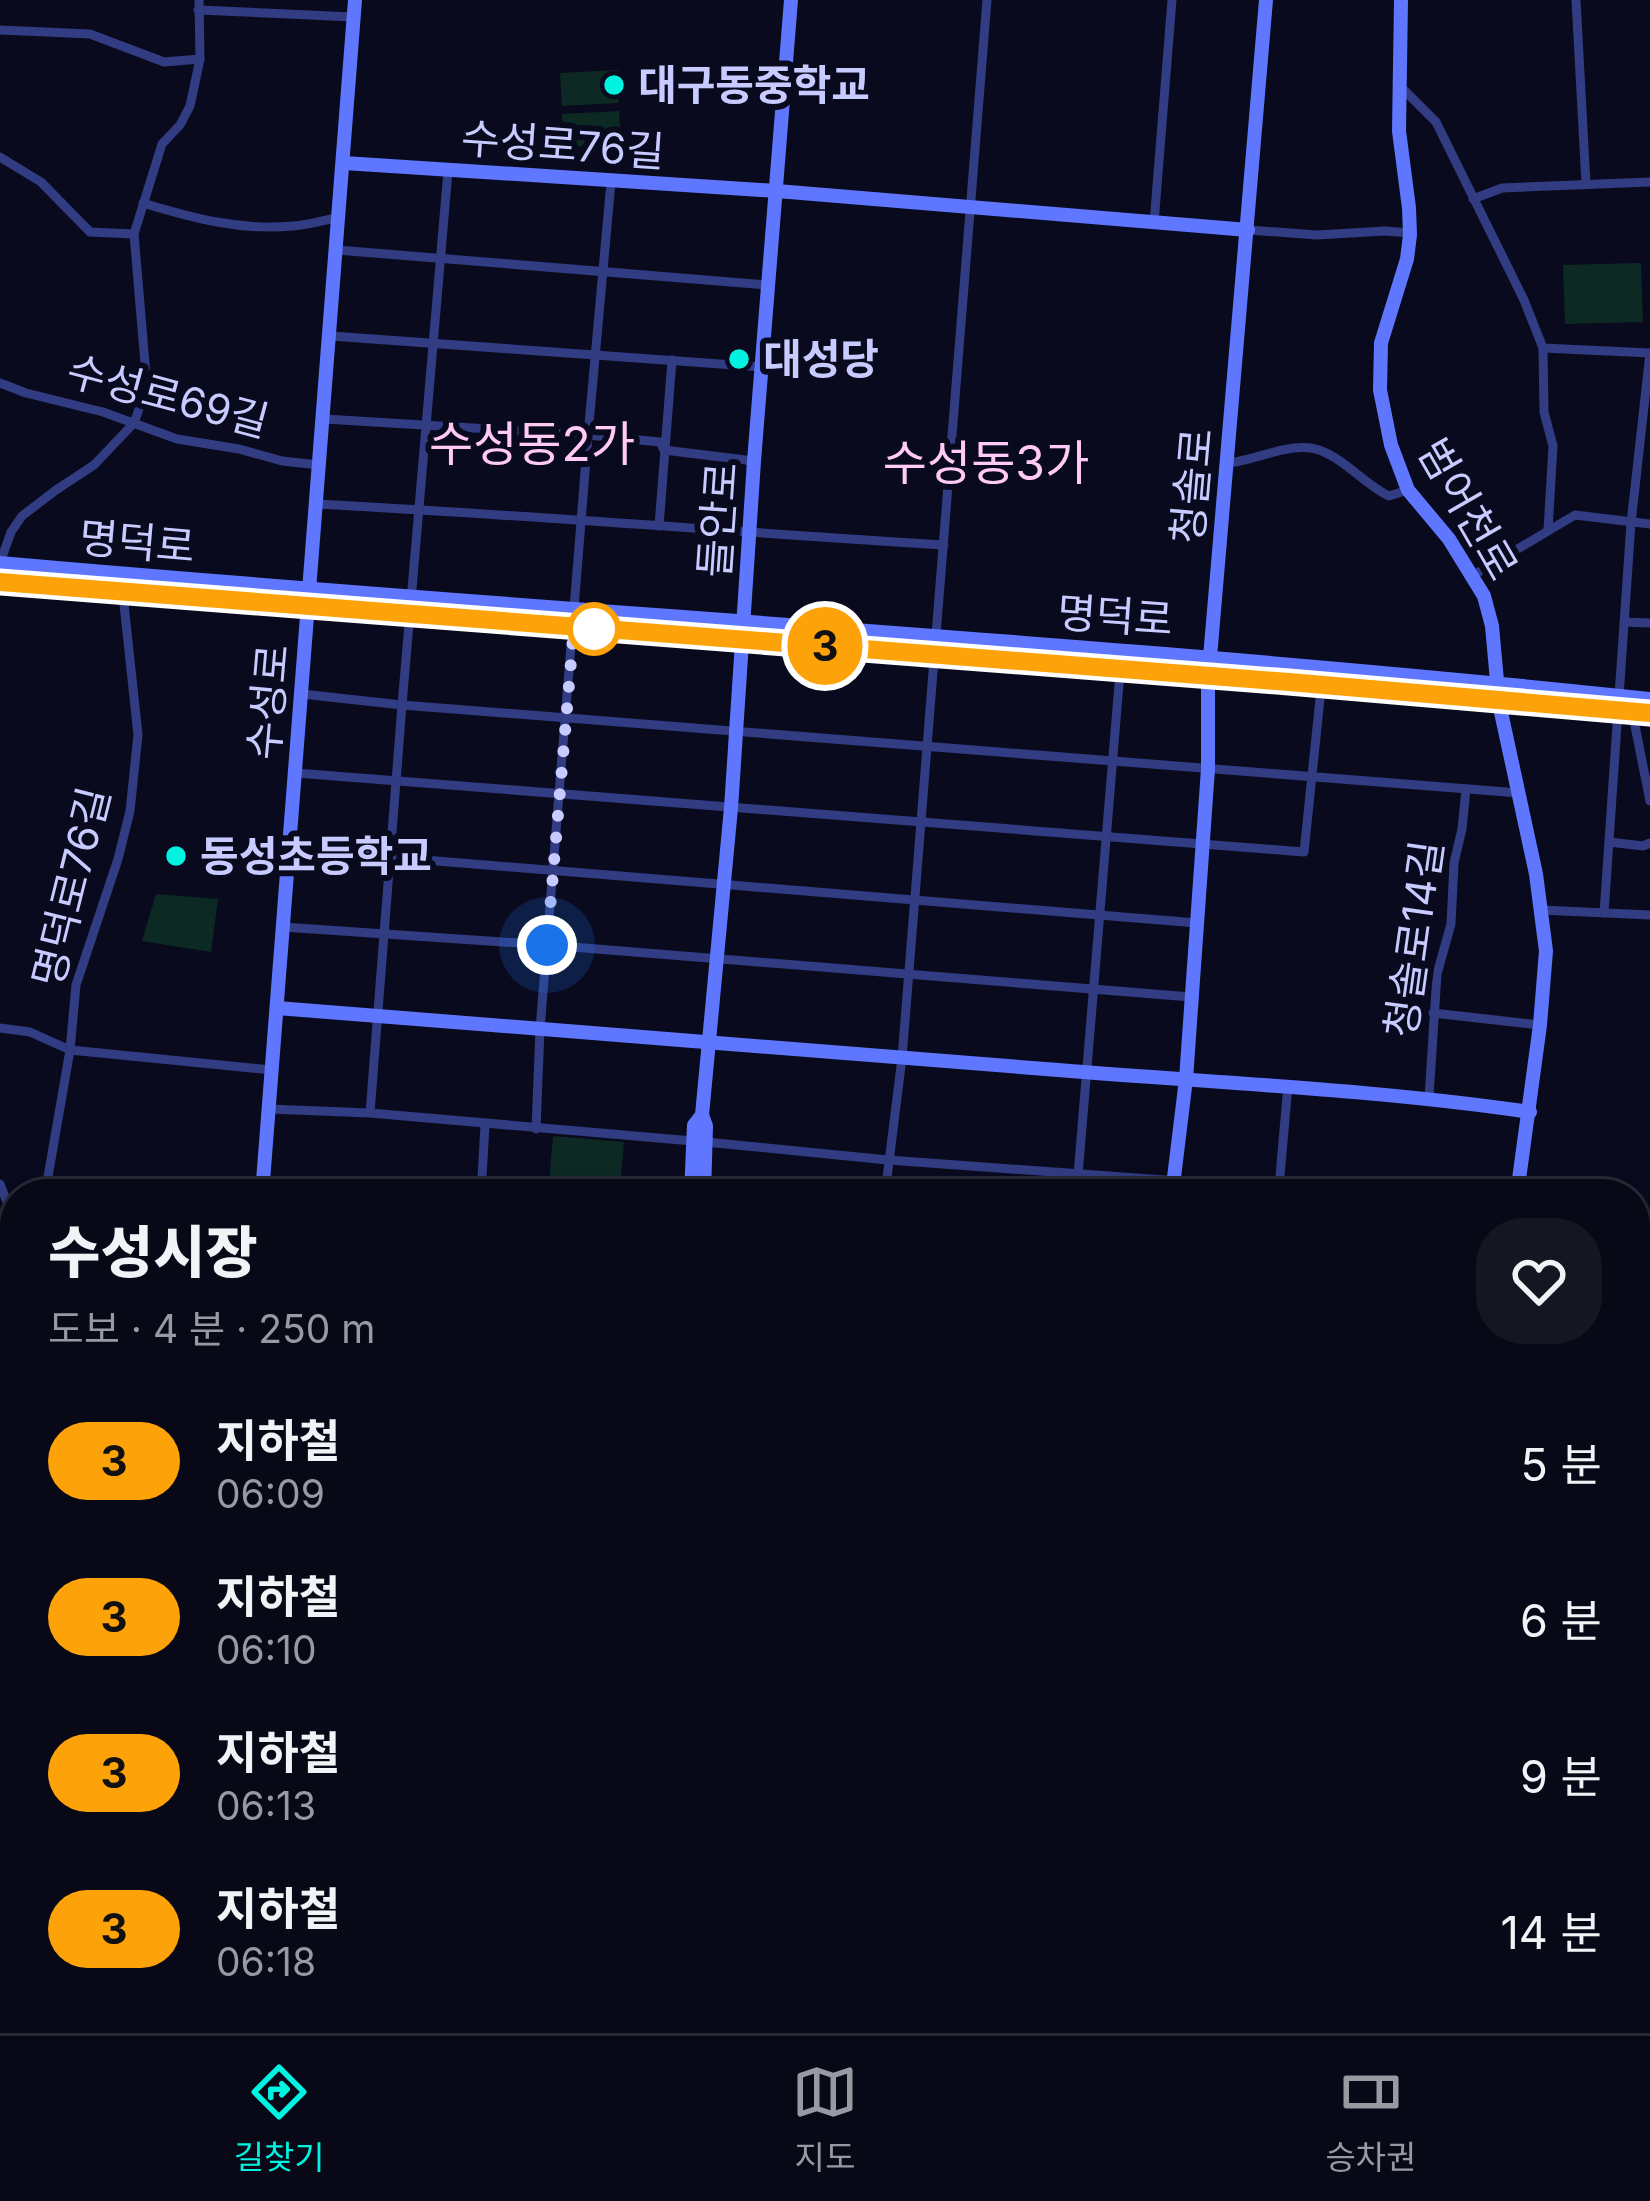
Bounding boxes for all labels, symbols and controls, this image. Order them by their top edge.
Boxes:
place label: 대구동중학교 [638,59,870,110]
marker: 대구동중학교 [601,72,627,98]
street label: 수성로76길 [460,112,666,177]
place label: 대성당 [763,333,879,384]
street label: 수성로69길 [62,344,275,447]
marker: 대성당 [726,346,752,372]
district label: 수성동2가 [429,414,635,473]
street label: 청솔로 [1161,426,1222,546]
street label: 범어천로 [1408,429,1529,588]
district label: 수성동3가 [883,433,1089,492]
street label: 들안로 [688,460,747,580]
street label: 명덕로 [77,511,197,572]
street label: 명덕로 [1055,586,1175,645]
unlabelled marker [569,604,619,654]
line badge: 3 [786,607,864,685]
text: 3 [811,620,839,671]
street label: 수성로 [237,642,298,762]
street label: 명덕로76길 [21,782,120,992]
place label: 동성초등학교 [200,830,432,881]
street label: 청솔로14길 [1374,837,1453,1041]
marker: 동성초등학교 [163,843,189,869]
your location [517,915,577,975]
text: 수성시장 [48,1218,258,1287]
button: heart [1476,1218,1602,1344]
text: 도보 · 4 분 · 250 m [48,1305,375,1352]
text: 지하철 [216,1413,340,1468]
text: 3 [100,1435,128,1486]
text: 5 분 [1521,1437,1602,1492]
text: 06:09 [216,1470,325,1517]
text: 지하철 [216,1569,340,1624]
text: 3 [100,1591,128,1642]
text: 6 분 [1520,1593,1602,1648]
text: 06:10 [216,1626,317,1673]
text: 지하철 [216,1725,340,1780]
text: 3 [100,1747,128,1798]
text: 9 분 [1520,1749,1602,1804]
text: 06:13 [216,1782,316,1829]
text: 지하철 [216,1881,340,1936]
text: 3 [100,1903,128,1954]
text: 14 분 [1501,1905,1602,1960]
text: 06:18 [216,1938,316,1985]
tab: 길찾기 [234,2059,325,2179]
tab: 지도 [792,2059,858,2179]
tab: 승차권 [1325,2059,1416,2179]

